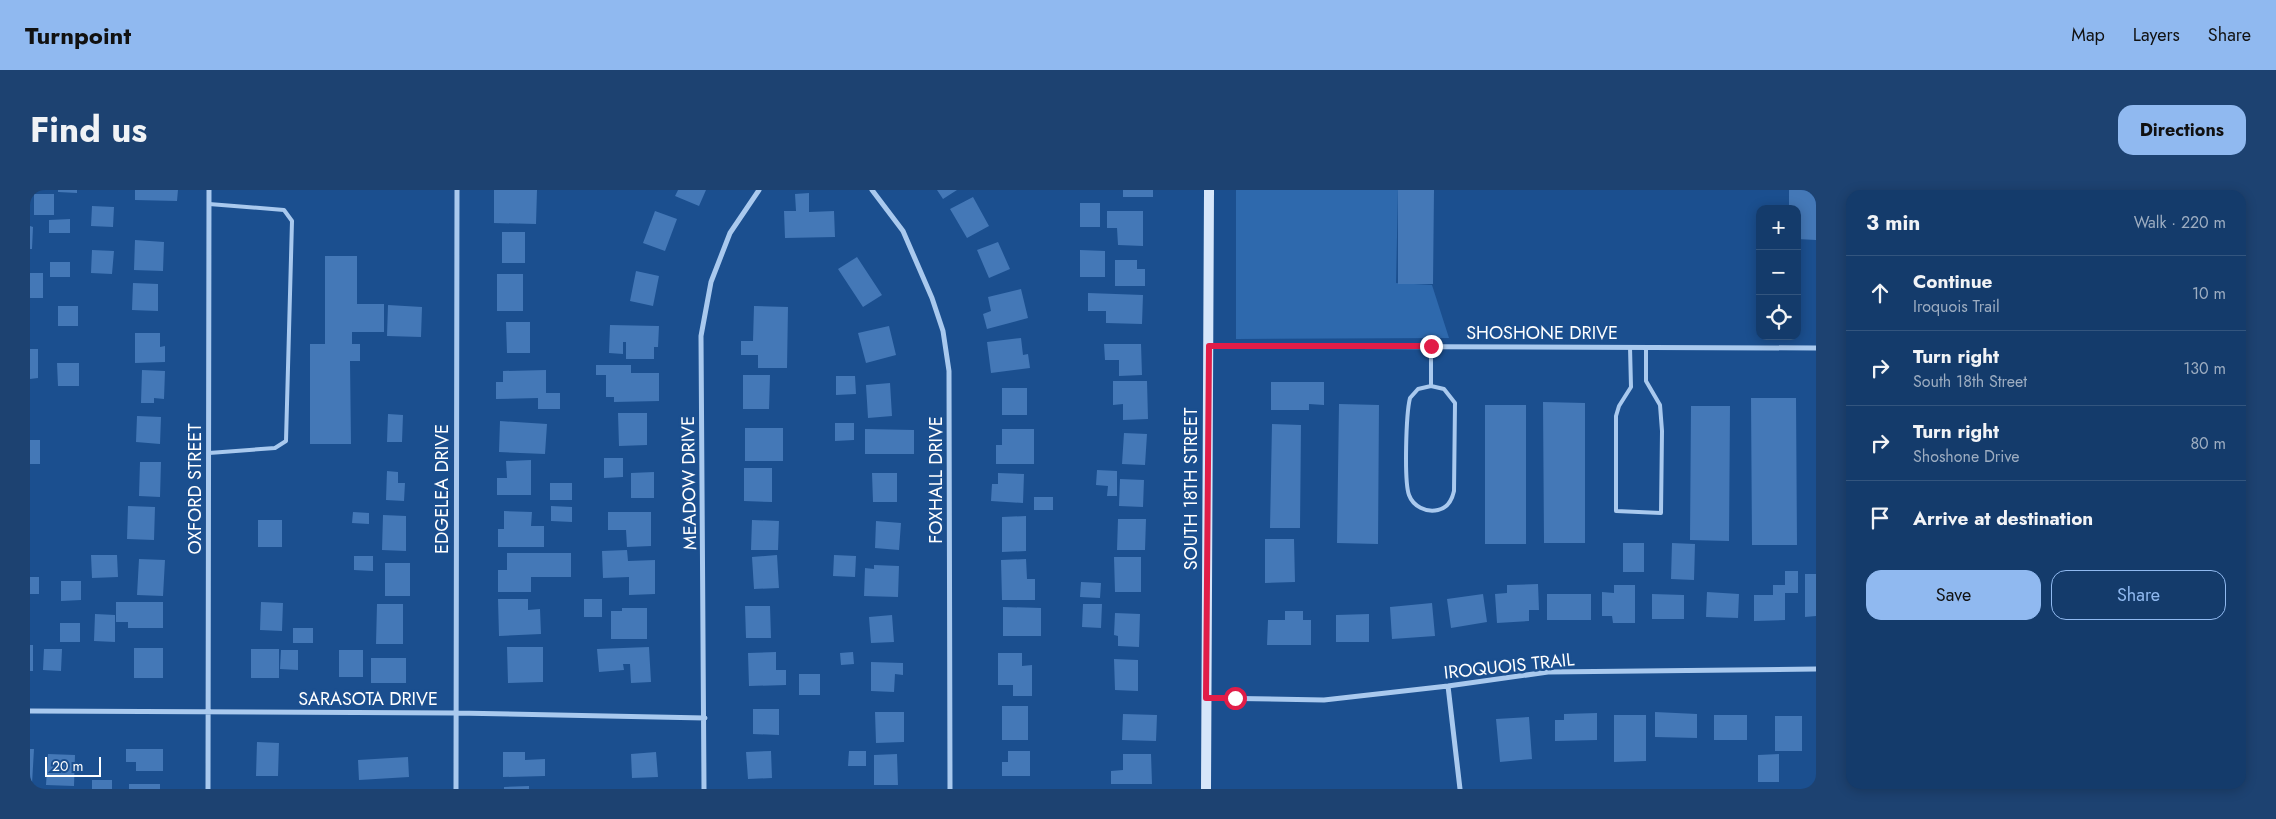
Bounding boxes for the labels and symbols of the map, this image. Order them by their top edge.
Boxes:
street label: SHOSHONE DRIVE [1466,320,1618,346]
route end [1420,335,1443,358]
street label: SOUTH 18TH STREET [1178,407,1204,570]
street label: MEADOW DRIVE [675,416,703,550]
street label: FOXHALL DRIVE [923,416,949,544]
street label: OXFORD STREET [182,423,208,555]
street label: EDGELEA DRIVE [429,424,455,554]
street label: IROQUOIS TRAIL [1443,646,1575,686]
street label: SARASOTA DRIVE [298,686,438,712]
route start [1224,687,1247,710]
scale bar [45,754,101,777]

